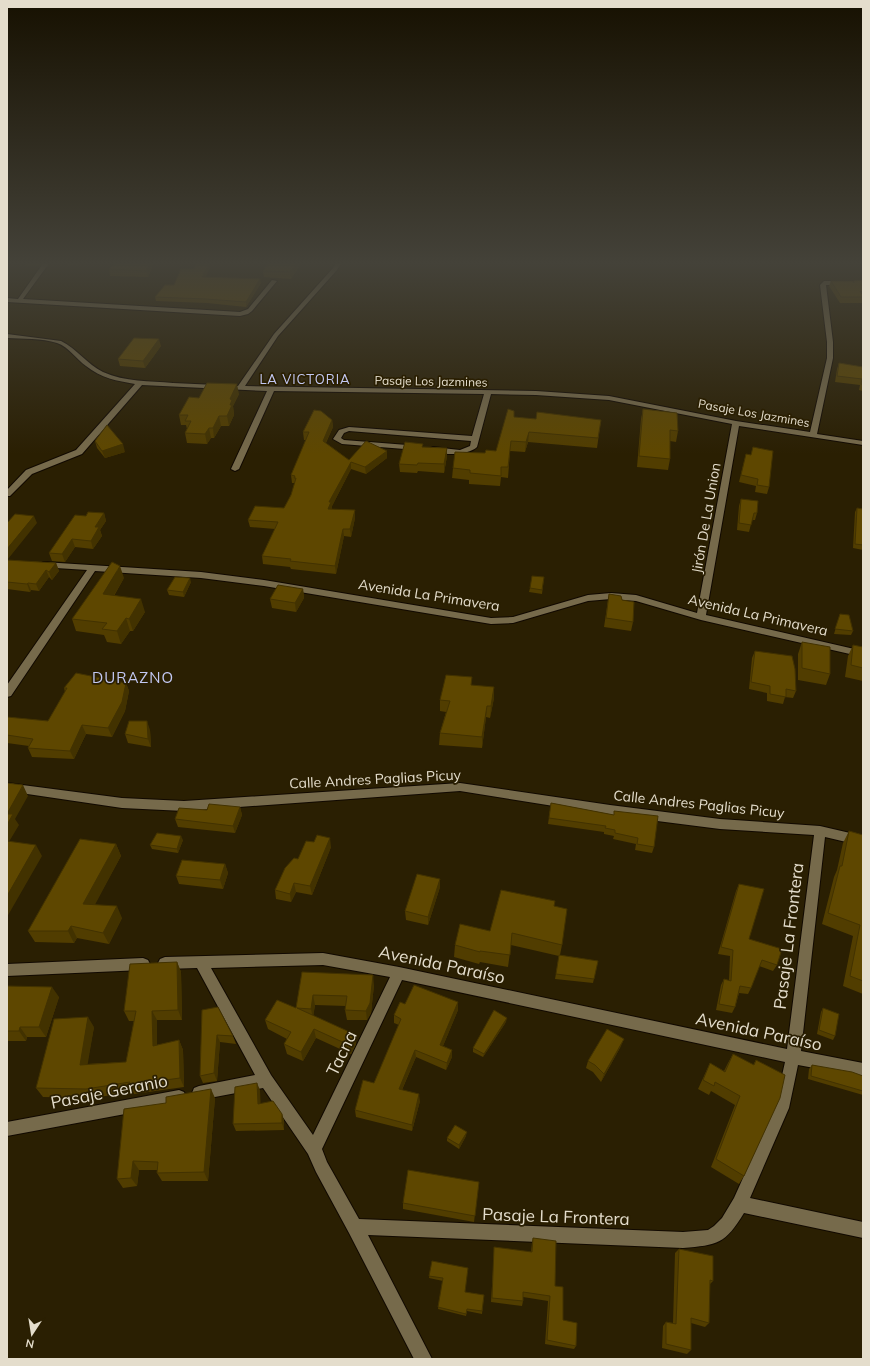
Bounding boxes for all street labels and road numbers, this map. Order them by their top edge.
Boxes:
street label: Pasaje Los Jazmines [374,373,488,389]
street label: Pasaje Los Jazmines [697,396,811,430]
street label: Jirón De La Union [687,461,725,575]
street label: Avenida La Primavera [357,575,501,615]
street label: Avenida La Primavera [686,590,830,640]
street label: Calle Andres Paglias Picuy [289,765,462,792]
street label: Calle Andres Paglias Picuy [613,786,786,822]
street label: Pasaje La Frontera [769,861,807,1011]
street label: Avenida Paraíso [377,940,507,988]
street label: Avenida Paraíso [694,1007,824,1055]
street label: Tacna [321,1027,361,1079]
street label: Pasaje Geranio [49,1069,169,1113]
street label: Pasaje La Frontera [482,1203,630,1229]

